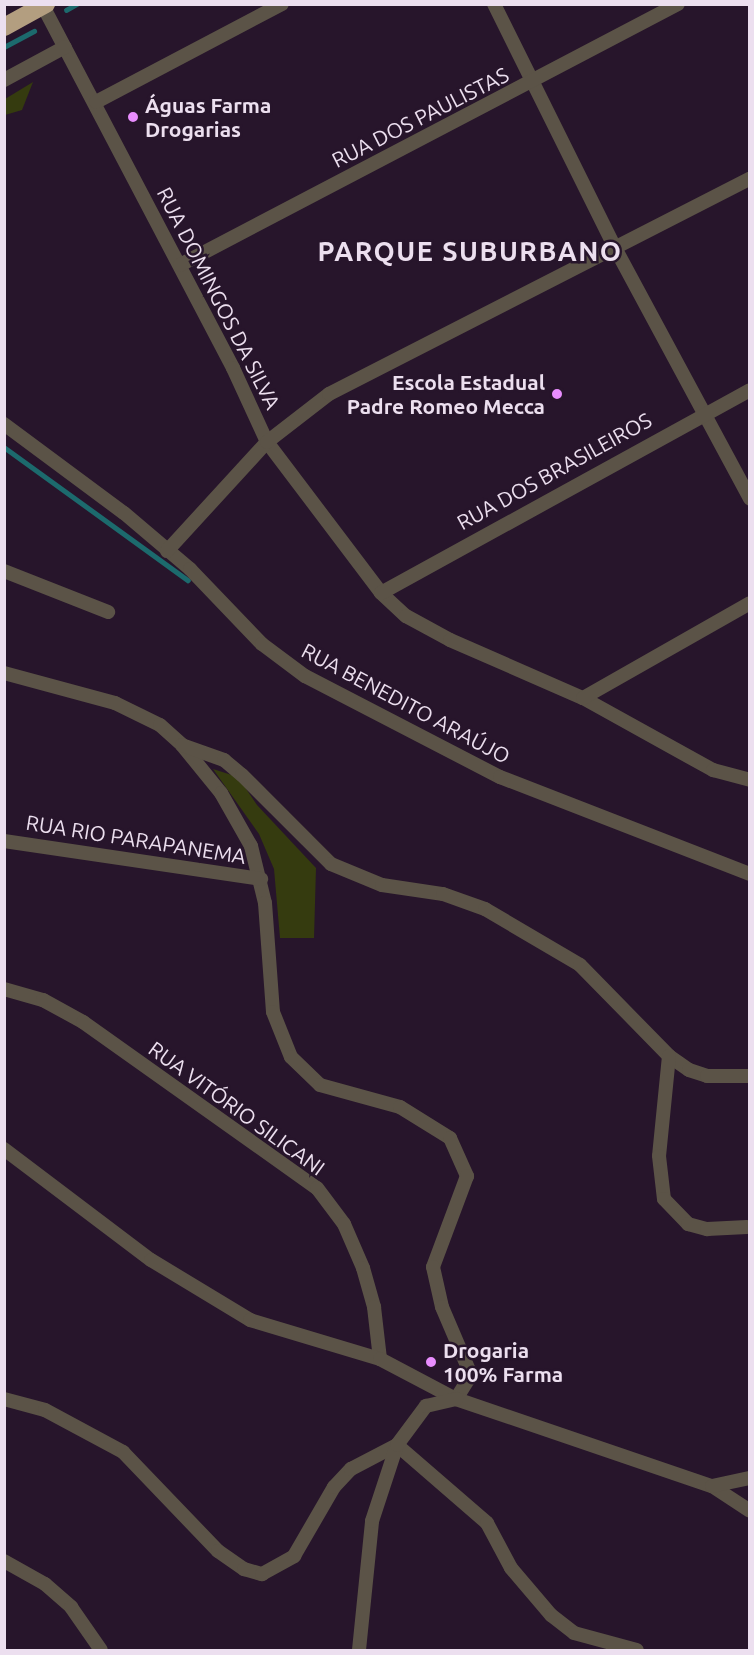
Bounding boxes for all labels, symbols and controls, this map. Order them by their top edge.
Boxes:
street label: RUA DOS PAULISTAS [327,62,513,172]
place label: Águas Farma Drogarias [145,92,271,142]
marker: Águas Farma Drogarias [126,110,140,124]
street label: RUA DOMINGOS DA SILVA [152,183,286,413]
district label: PARQUE SUBURBANO [317,236,623,268]
place label: Escola Estadual Padre Romeo Mecca [347,369,545,419]
marker: Escola Estadual Padre Romeo Mecca [550,387,564,401]
street label: RUA DOS BRASILEIROS [452,407,656,535]
street label: RUA BENEDITO ARAÚJO [298,637,514,769]
street label: RUA RIO PARAPANEMA [24,809,248,869]
street label: RUA VITÓRIO SILICANI [144,1036,330,1180]
place label: Drogaria 100% Farma [443,1337,563,1387]
marker: Drogaria 100% Farma [424,1355,438,1369]

